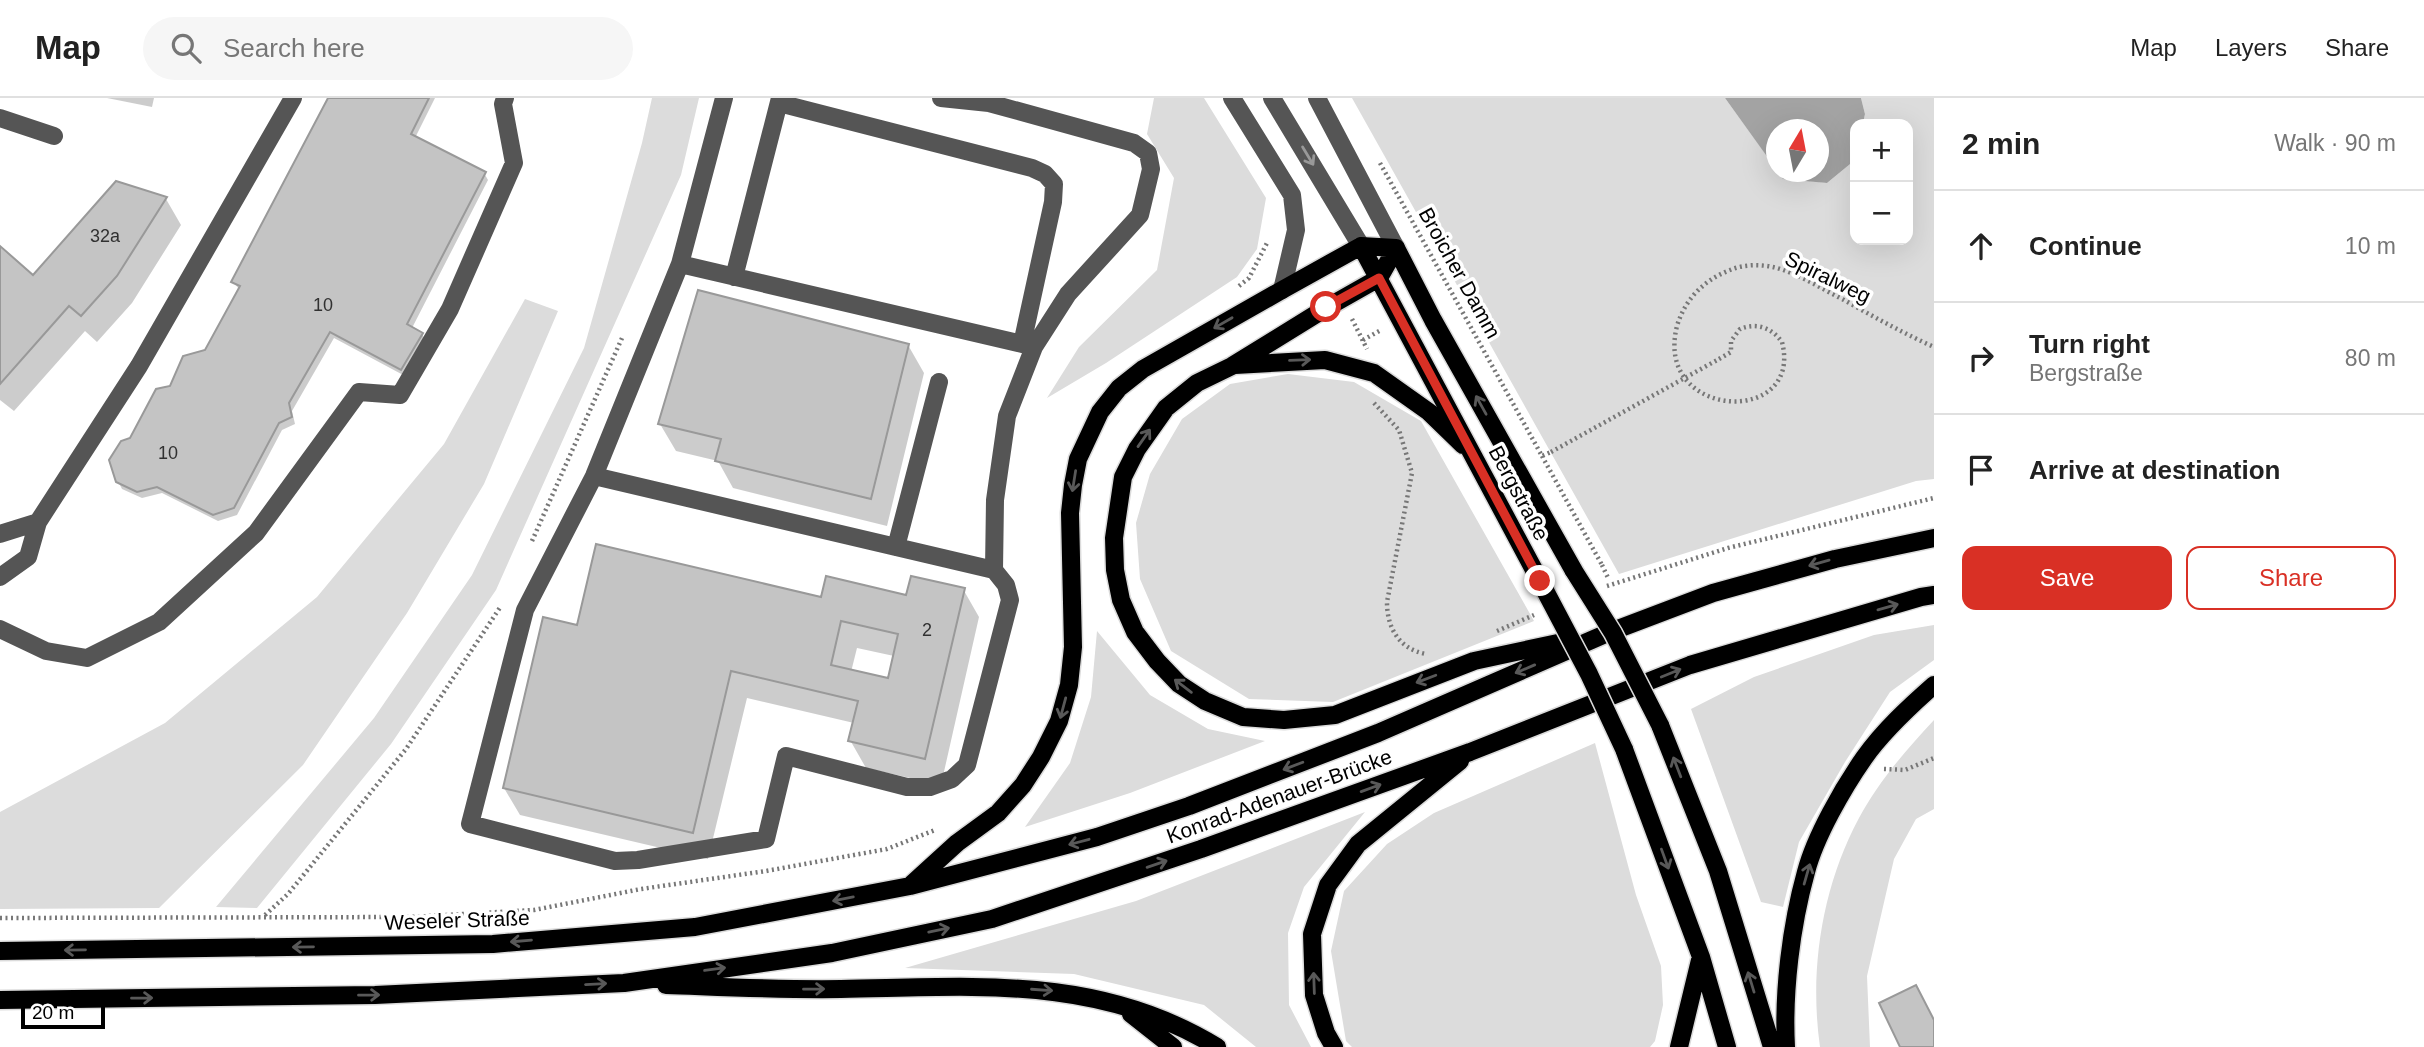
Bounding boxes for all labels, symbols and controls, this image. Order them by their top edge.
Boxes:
search box [143,17,633,80]
text: Map [35,29,101,66]
icon: search [167,29,205,67]
text: Search here [223,33,365,63]
text: Map [2130,34,2177,61]
text: Layers [2215,34,2287,61]
text: Share [2325,34,2389,61]
north arrow [1766,119,1829,182]
map controls [1850,119,1913,245]
button: + [1850,119,1913,182]
text: 2 min [1962,127,2040,160]
text: Walk · 90 m [2274,130,2396,156]
one-way arrow [1301,145,1315,165]
button: − [1850,182,1913,245]
street label: Broicher Damm [1415,204,1505,342]
house number: 32a [90,226,121,246]
icon: ahead [1962,227,2000,265]
text: Continue [2029,231,2142,261]
text: 10 m [2345,233,2396,259]
street label: Spiralweg [1782,246,1874,308]
route start [1310,291,1341,322]
house number: 10 [313,295,333,315]
one-way arrow [1213,317,1233,331]
text: Turn right [2029,329,2150,359]
icon: right [1962,339,2000,377]
text: 80 m [2345,345,2396,371]
one-way arrow [1288,354,1311,367]
text: Bergstraße [2029,360,2143,386]
one-way arrow [1474,395,1488,415]
one-way arrow [1137,429,1151,448]
street label: Bergstraße [1484,442,1554,544]
house number: 10 [158,443,178,463]
icon: arrive [1962,451,2000,489]
text: Arrive at destination [2029,455,2280,485]
one-way arrow [1067,469,1080,492]
button: Save [1962,546,2172,610]
button: Share [2186,546,2396,610]
one-way arrow [1809,557,1831,570]
route end [1524,565,1555,596]
one-way arrow [1877,599,1899,612]
house number: 2 [922,620,932,640]
one-way arrow [1515,663,1537,676]
one-way arrow [1659,665,1681,678]
one-way arrow [1416,674,1438,687]
one-way arrow [1174,678,1193,693]
one-way arrow [1056,696,1069,718]
street label: Konrad-Adenauer-Brücke [1163,744,1395,848]
one-way arrow [1669,757,1682,779]
one-way arrow [1282,761,1304,773]
one-way arrow [1360,781,1382,793]
one-way arrow [1068,836,1090,849]
one-way arrow [1659,847,1672,869]
one-way arrow [1145,856,1167,869]
one-way arrow [1801,863,1814,885]
one-way arrow [832,893,855,906]
street label: Weseler Straße [384,906,530,934]
one-way arrow [927,923,950,936]
one-way arrow [510,935,533,948]
one-way arrow [291,940,314,954]
one-way arrow [64,943,87,957]
one-way arrow [704,963,726,976]
one-way arrow [1744,971,1757,993]
one-way arrow [1307,972,1321,995]
one-way arrow [585,977,608,990]
one-way arrow [802,983,825,996]
one-way arrow [1030,984,1052,997]
one-way arrow [357,988,380,1001]
one-way arrow [130,991,153,1005]
scale bar [21,998,105,1030]
text: 20 m [32,1002,74,1023]

